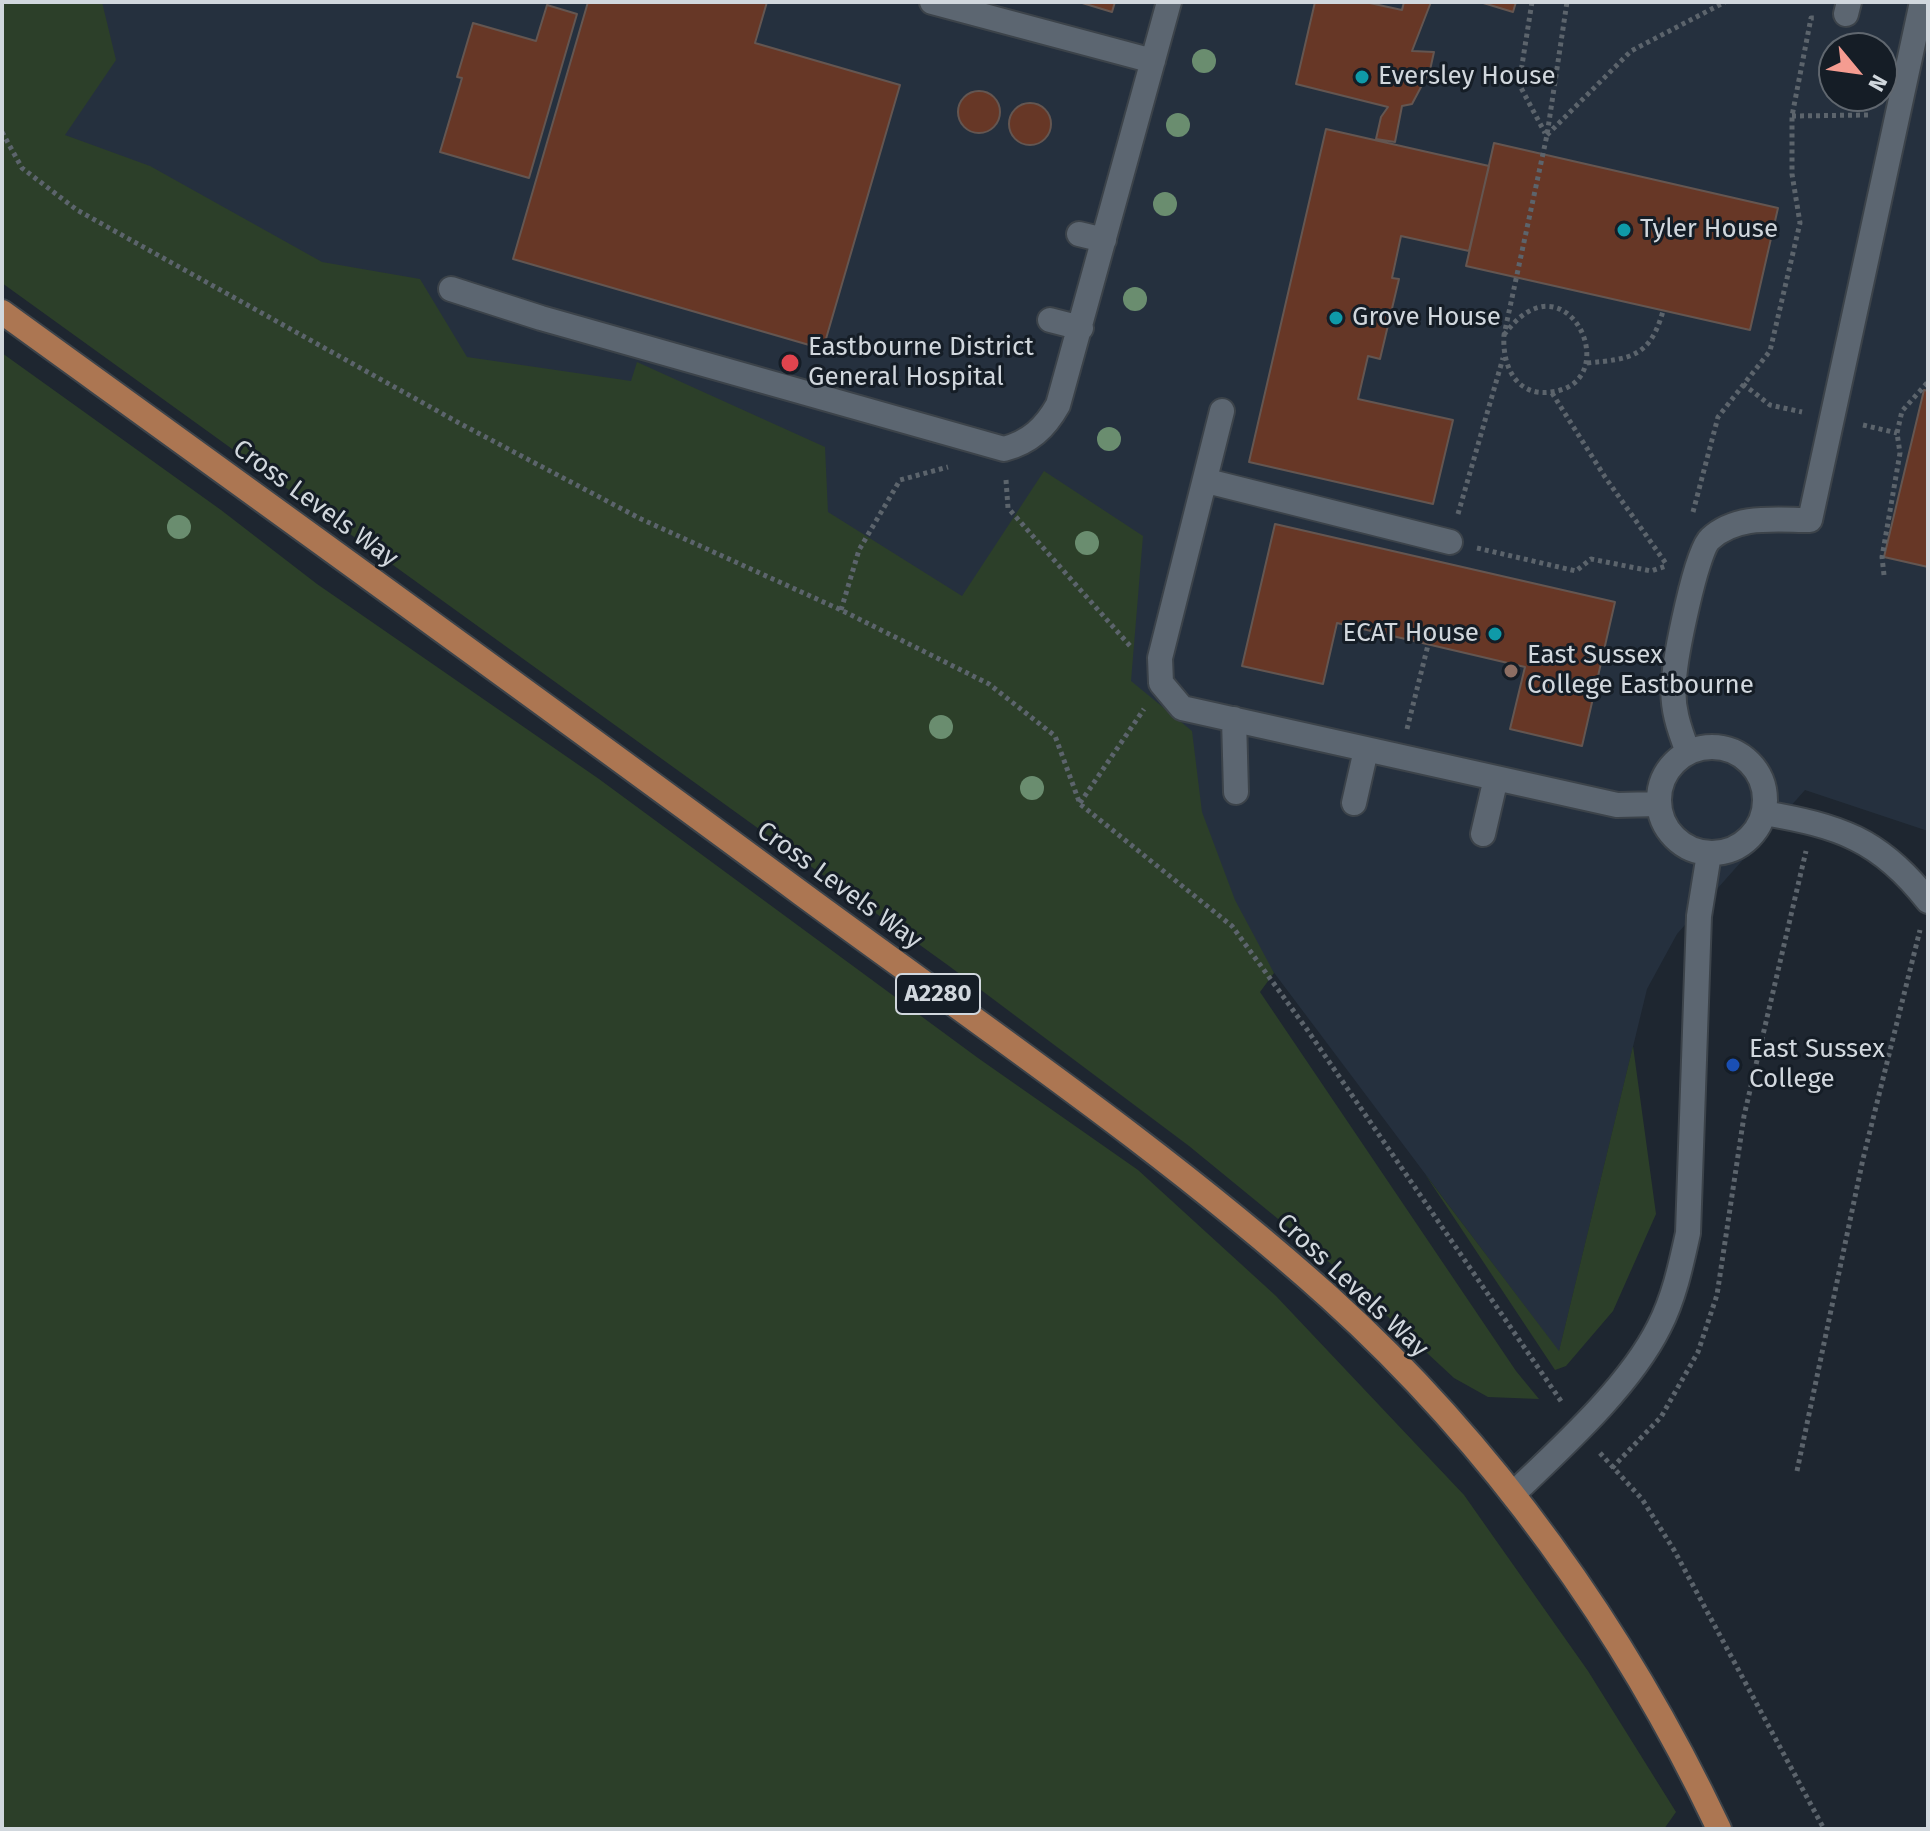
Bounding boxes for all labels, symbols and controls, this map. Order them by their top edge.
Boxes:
north arrow [1818,32,1898,112]
place label: Eversley House [1378,61,1556,93]
marker: Eversley House [1353,68,1371,86]
text: N [1862,70,1893,96]
place label: Tyler House [1640,214,1778,246]
marker: Tyler House [1615,221,1633,239]
place label: Grove House [1352,302,1501,334]
marker: Grove House [1327,309,1345,327]
place label: Eastbourne District General Hospital [808,332,1034,394]
marker: Eastbourne District General Hospital [779,352,801,374]
street label: Cross Levels Way [226,434,404,574]
place label: ECAT House [1343,618,1479,650]
marker: ECAT House [1486,625,1504,643]
place label: East Sussex College Eastbourne [1527,640,1754,702]
marker: East Sussex College Eastbourne [1502,662,1520,680]
street label: Cross Levels Way [750,816,928,956]
road number: A2280 [896,974,980,1014]
place label: East Sussex College [1749,1034,1885,1096]
marker: East Sussex College [1724,1056,1742,1074]
street label: Cross Levels Way [1269,1208,1435,1364]

